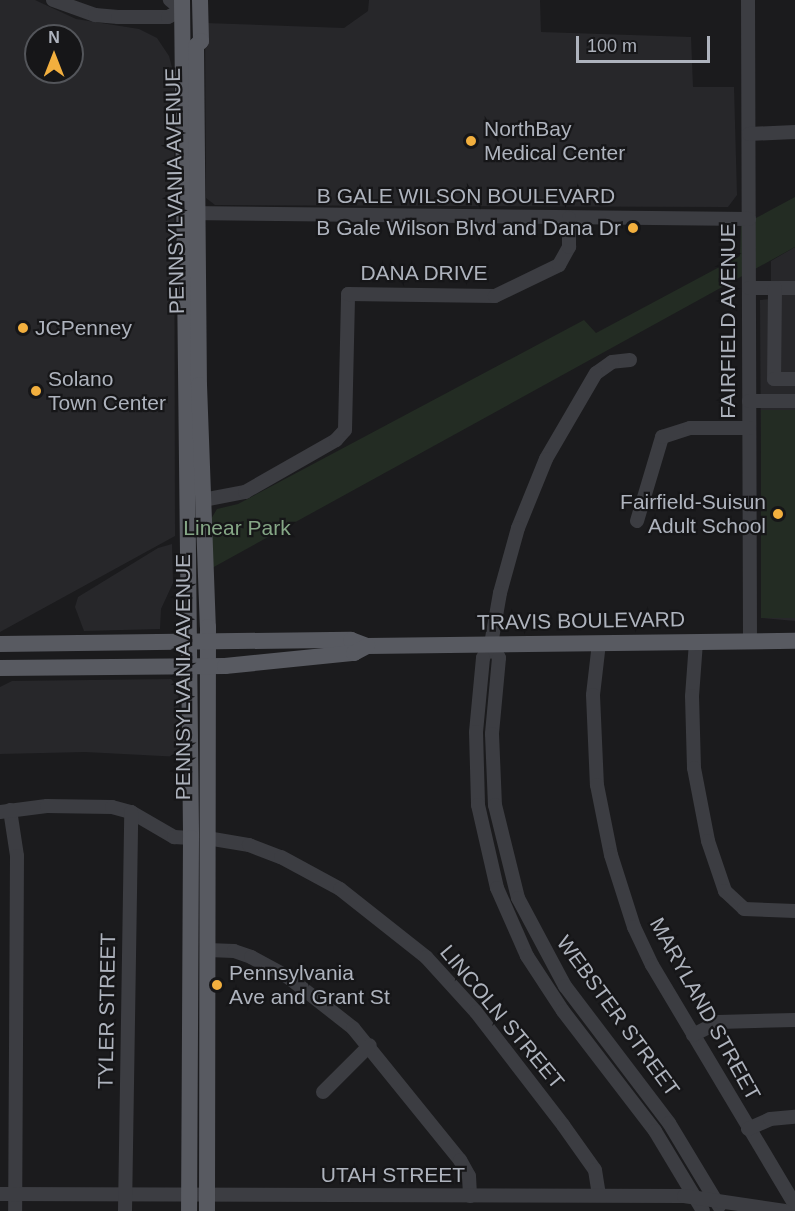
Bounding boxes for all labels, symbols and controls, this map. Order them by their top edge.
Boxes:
north arrow [24,24,84,84]
scale bar [579,24,712,62]
text: N [48,29,60,46]
text: 100 m [587,36,637,56]
street label: PENNSYLVANIA AVENUE [160,67,190,315]
place label: NorthBay Medical Center [484,116,625,166]
marker: NorthBay Medical Center [462,132,480,150]
street label: B GALE WILSON BOULEVARD [317,183,615,209]
place label: B Gale Wilson Blvd and Dana Dr [316,215,621,241]
marker: B Gale Wilson Blvd and Dana Dr [626,221,640,235]
street label: FAIRFIELD AVENUE [715,223,741,419]
street label: DANA DRIVE [360,260,488,286]
place label: JCPenney [35,315,132,341]
marker: JCPenney [16,321,30,335]
place label: Solano Town Center [48,366,166,416]
marker: Solano Town Center [29,384,43,398]
place label: Fairfield-Suisun Adult School [620,489,766,539]
marker: Fairfield-Suisun Adult School [771,507,785,521]
park label: Linear Park [183,515,291,541]
street label: PENNSYLVANIA AVENUE [170,553,196,801]
street label: TRAVIS BOULEVARD [477,607,685,635]
street label: MARYLAND STREET [644,913,766,1105]
street label: WEBSTER STREET [551,931,685,1101]
street label: TYLER STREET [93,933,121,1089]
street label: LINCOLN STREET [435,940,569,1094]
place label: Pennsylvania Ave and Grant St [229,960,390,1010]
marker: Pennsylvania Ave and Grant St [210,978,224,992]
street label: UTAH STREET [321,1162,465,1188]

